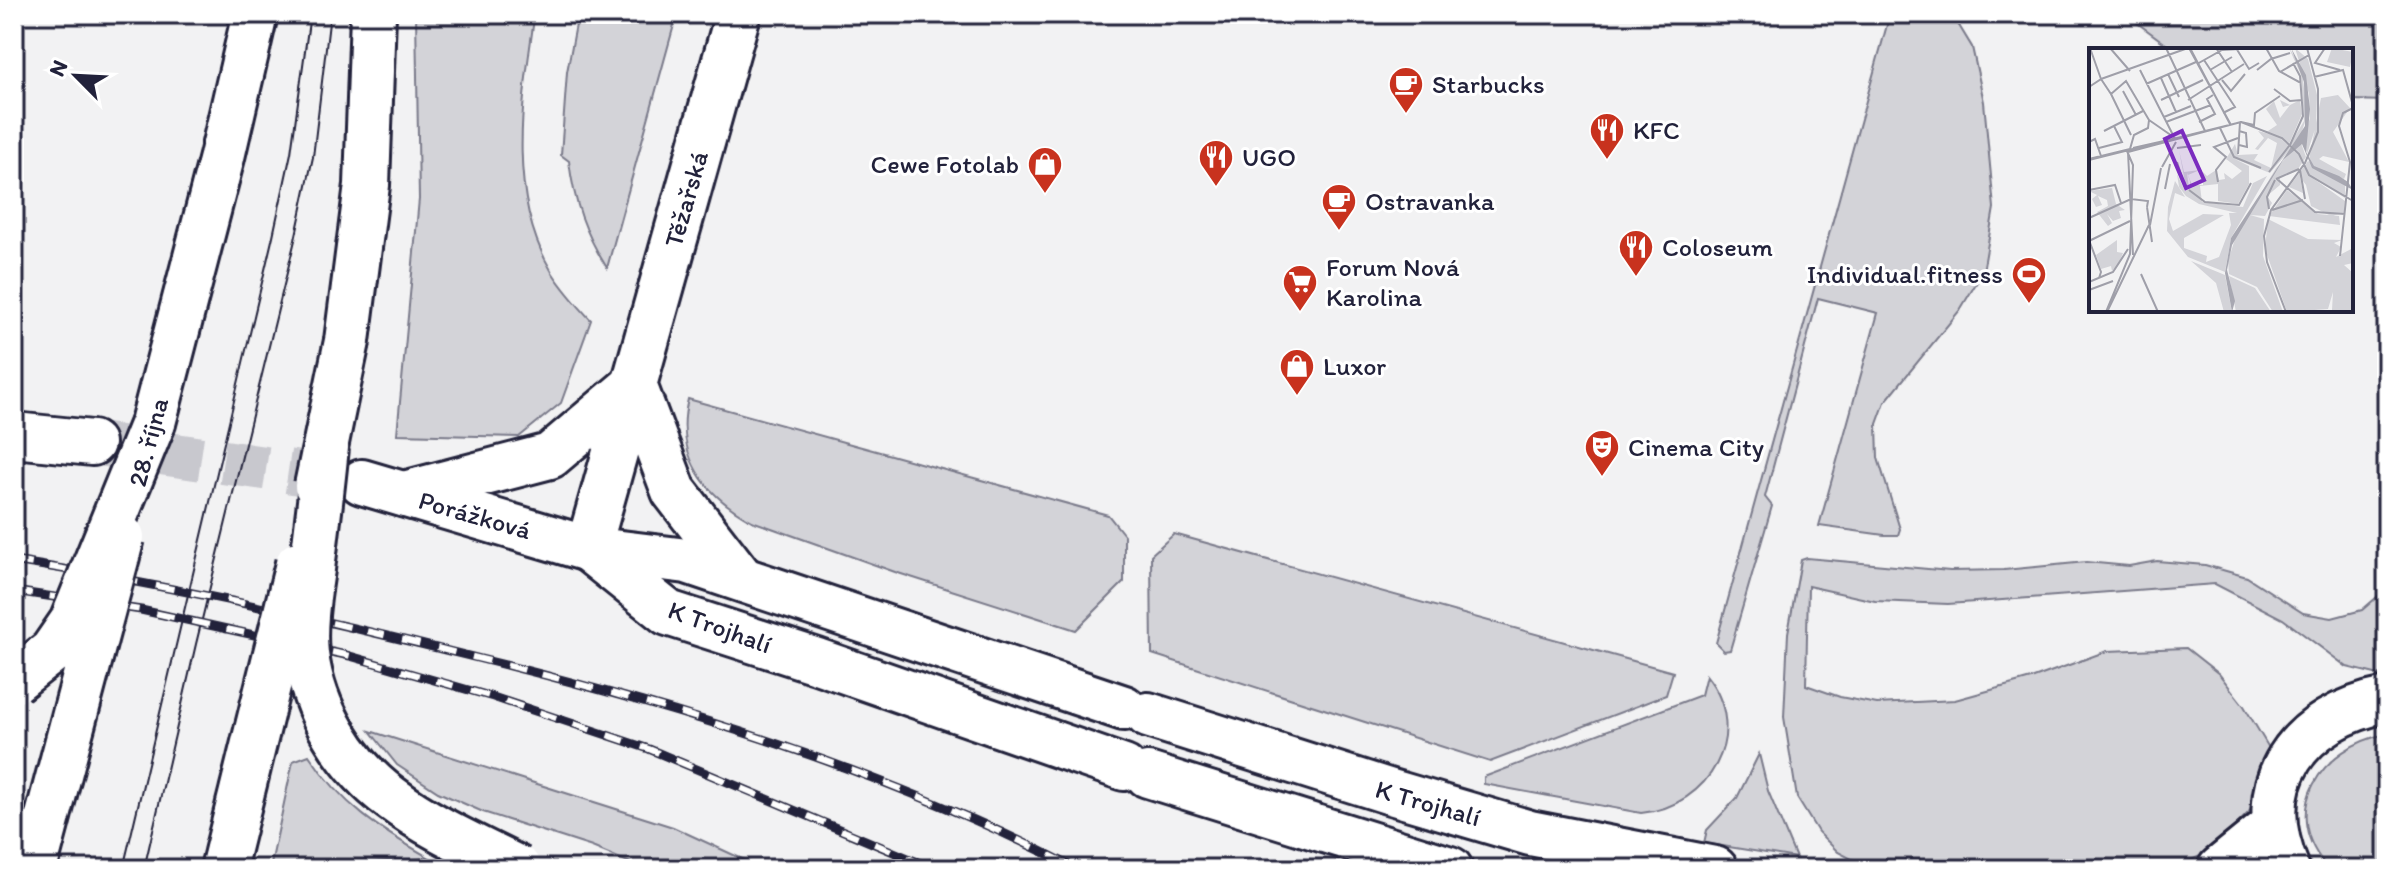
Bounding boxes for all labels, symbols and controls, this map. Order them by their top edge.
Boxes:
north arrow [36,36,116,116]
inset map [2089,48,2353,312]
text: N [43,56,74,80]
cafe icon: Starbucks [1387,65,1425,115]
place label: Starbucks [1432,68,1545,100]
restaurant icon: KFC [1588,111,1626,161]
place label: KFC [1633,114,1680,146]
restaurant icon: UGO [1197,138,1235,188]
place label: UGO [1242,141,1296,173]
shop icon: Cewe Fotolab [1026,145,1064,195]
street label: Těžařská [657,147,715,251]
place label: Cewe Fotolab [871,148,1019,180]
cafe icon: Ostravanka [1320,182,1358,232]
place label: Ostravanka [1365,185,1495,217]
restaurant icon: Coloseum [1617,228,1655,278]
place label: Coloseum [1662,231,1773,263]
place label: Forum Nová Karolina [1326,251,1460,313]
sports icon: Individual.fitness [2010,255,2048,305]
place label: Individual.fitness [1807,258,2003,290]
supermarket icon: Forum Nová Karolina [1281,263,1319,313]
shop icon: Luxor [1278,347,1316,397]
place label: Luxor [1323,350,1386,382]
street label: 28. října [121,393,175,490]
theatre icon: Cinema City [1583,428,1621,478]
place label: Cinema City [1628,431,1764,463]
street label: Porážková [415,484,535,546]
street label: K Trojhalí [664,594,776,661]
street label: K Trojhalí [1372,773,1485,833]

